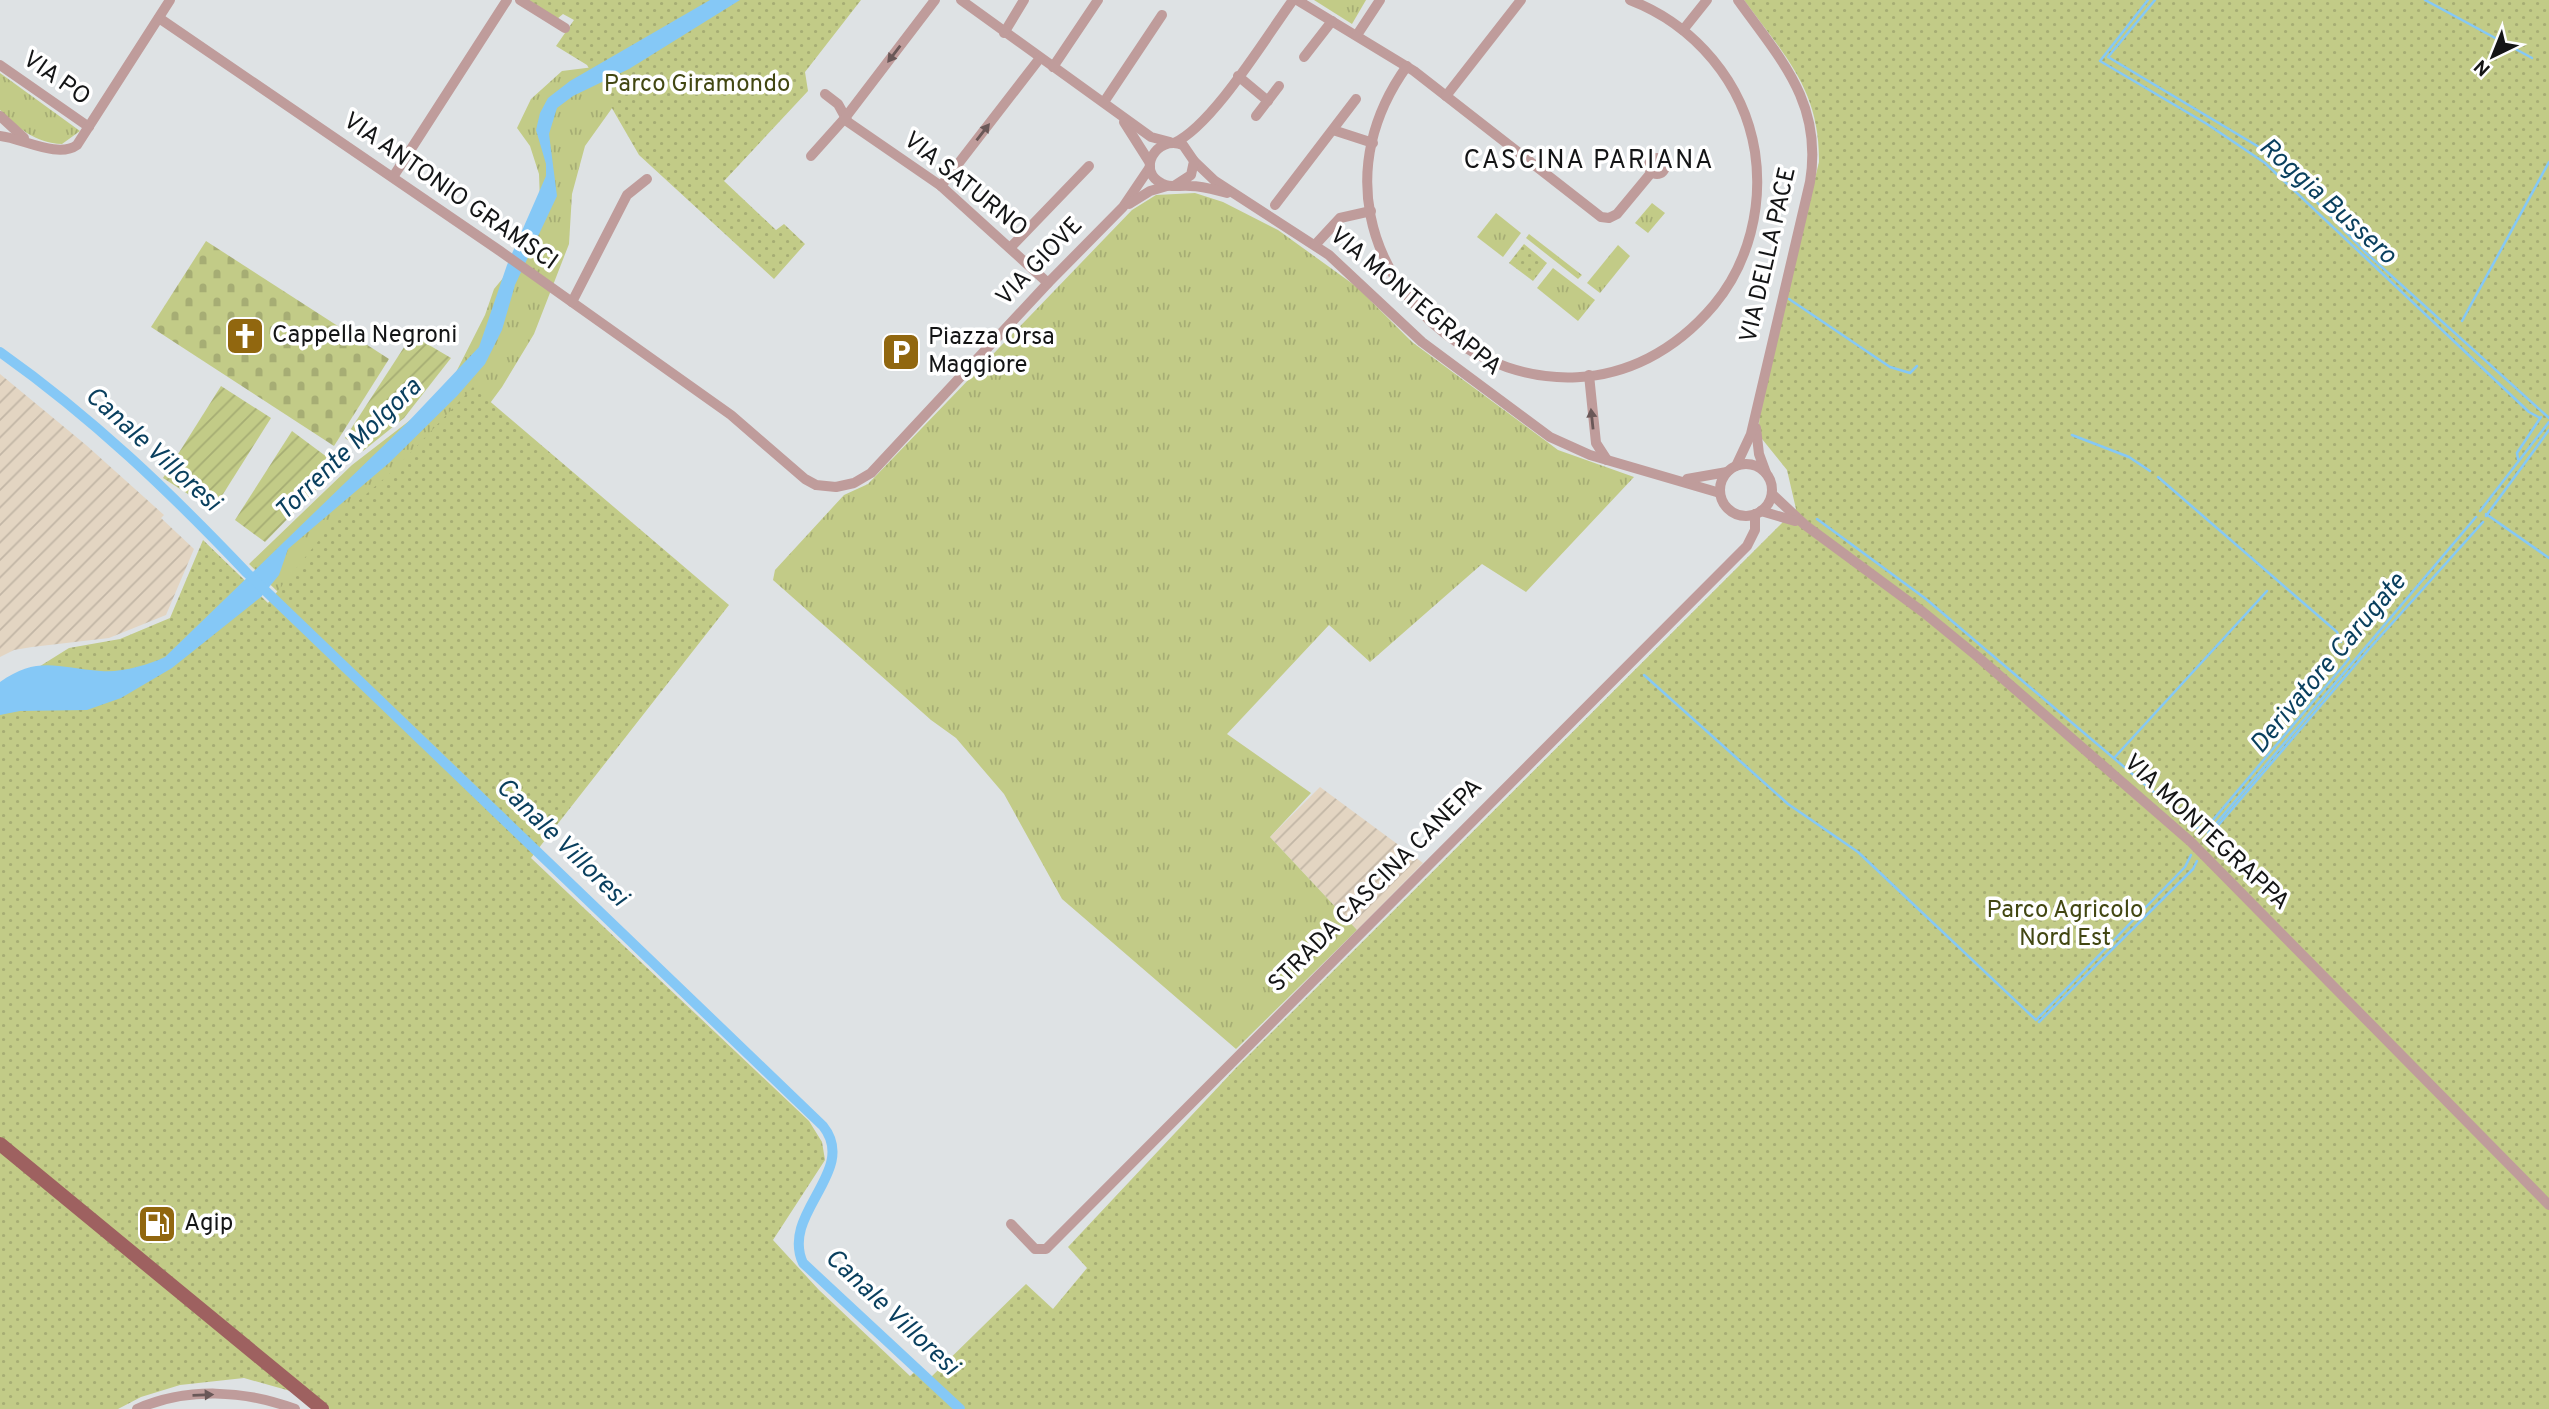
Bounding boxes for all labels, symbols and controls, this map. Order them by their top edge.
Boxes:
north arrow [2458,21,2528,91]
street label: VIA PO [16,45,96,113]
one-way arrow [886,45,901,63]
text: N [2470,54,2496,80]
park label: Parco Giramondo [604,70,790,100]
street label: VIA ANTONIO GRAMSCI [337,107,563,277]
one-way arrow [975,123,989,141]
street label: VIA SATURNO [897,126,1033,244]
water label: Roggia Bussero [2251,131,2403,273]
district label: CASCINA PARIANA [1463,145,1715,178]
street label: VIA DELLA PACE [1734,164,1804,346]
street label: VIA GIOVE [990,211,1090,313]
street label: VIA MONTEGRAPPA [1323,221,1507,383]
church icon: Cappella Negroni [224,315,266,357]
place label: Cappella Negroni [272,321,457,351]
place label: Piazza Orsa Maggiore [928,323,1055,381]
parking icon: Piazza Orsa Maggiore [880,331,922,373]
water label: Torrente Molgora [269,371,430,528]
water label: Canale Villoresi [77,380,228,521]
one-way arrow [1586,408,1597,430]
water label: Derivatore Carugate [2244,566,2415,761]
street label: VIA MONTEGRAPPA [2117,748,2295,918]
water label: Canale Villoresi [488,771,635,916]
street label: STRADA CASCINA CANEPA [1263,773,1489,999]
park label: Parco Agricolo Nord Est [1987,896,2143,954]
fuel station icon: Agip [136,1203,178,1245]
place label: Agip [184,1209,233,1239]
water label: Canale Villoresi [817,1242,966,1385]
one-way arrow [192,1389,214,1400]

